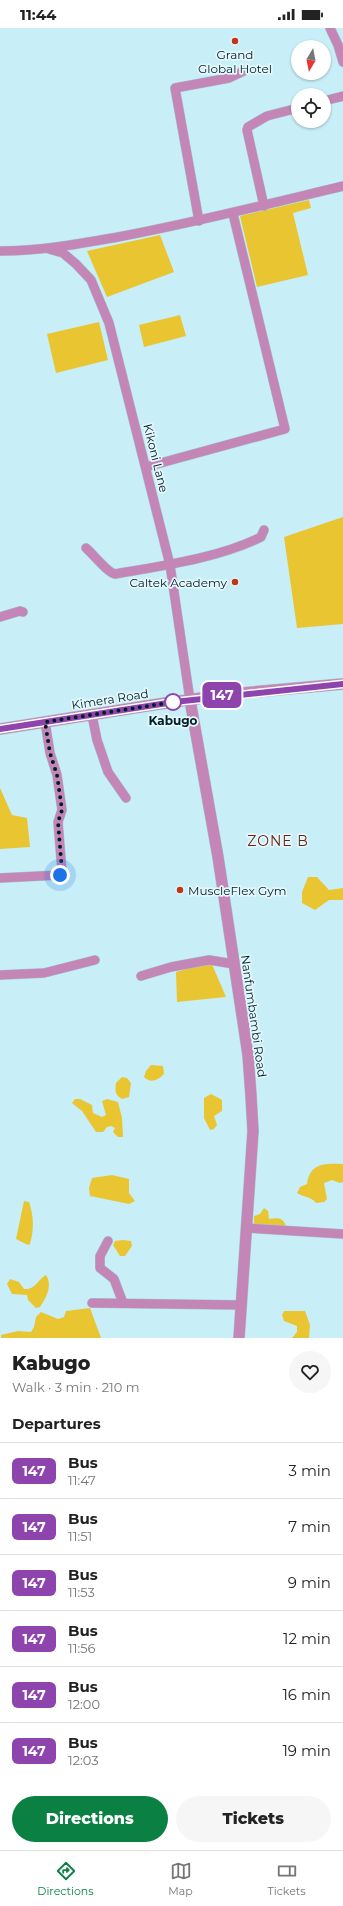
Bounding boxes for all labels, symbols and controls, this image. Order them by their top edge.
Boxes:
text: 11:44 [20,5,56,24]
marker: Grand Global Hotel [230,36,240,46]
north arrow [291,40,331,80]
map controls [291,40,331,128]
place label: Grand Global Hotel [198,47,272,76]
button: locate [291,88,331,128]
street label: Kikoni Lane [140,422,172,494]
place label: Caltek Academy [129,575,227,590]
marker: Caltek Academy [230,577,240,587]
line badge: 147 [199,682,245,708]
street label: Kimera Road [70,686,150,712]
text: 147 [210,686,234,704]
marker: Kabugo [164,693,182,711]
place label: Kabugo [149,713,198,728]
district label: ZONE B [247,832,309,850]
your location [50,865,70,885]
place label: MuscleFlex Gym [188,883,286,898]
marker: MuscleFlex Gym [175,885,185,895]
street label: Nanfumbambi Road [238,954,270,1078]
button: heart [289,1351,331,1393]
text: Kabugo [12,1352,90,1375]
text: Walk · 3 min · 210 m [12,1379,140,1395]
text: Departures [12,1414,101,1433]
text: Bus [68,1453,98,1472]
text: 3 min [289,1461,331,1480]
text: 147 [22,1462,46,1480]
text: 11:47 [68,1472,96,1488]
text: Bus [68,1509,98,1528]
text: 7 min [288,1517,331,1536]
text: 147 [22,1518,46,1536]
text: 11:51 [68,1528,92,1544]
text: Bus [68,1565,98,1584]
text: 9 min [288,1573,331,1592]
text: 147 [22,1574,46,1592]
text: 11:53 [68,1584,95,1600]
text: Bus [68,1621,98,1640]
text: 12 min [283,1629,331,1648]
text: 147 [22,1630,46,1648]
text: 11:56 [68,1640,95,1656]
text: Bus [68,1677,98,1696]
text: 16 min [282,1685,331,1704]
text: 147 [22,1686,46,1704]
text: 12:00 [68,1696,100,1712]
text: Bus [68,1733,98,1752]
text: 19 min [282,1741,331,1760]
text: 147 [22,1742,46,1760]
text: 12:03 [68,1752,99,1768]
button: Directions [12,1796,168,1842]
button: Tickets [176,1796,331,1842]
tab: Directions [37,1860,94,1898]
tab: Map [168,1860,193,1898]
tab: Tickets [267,1860,306,1898]

